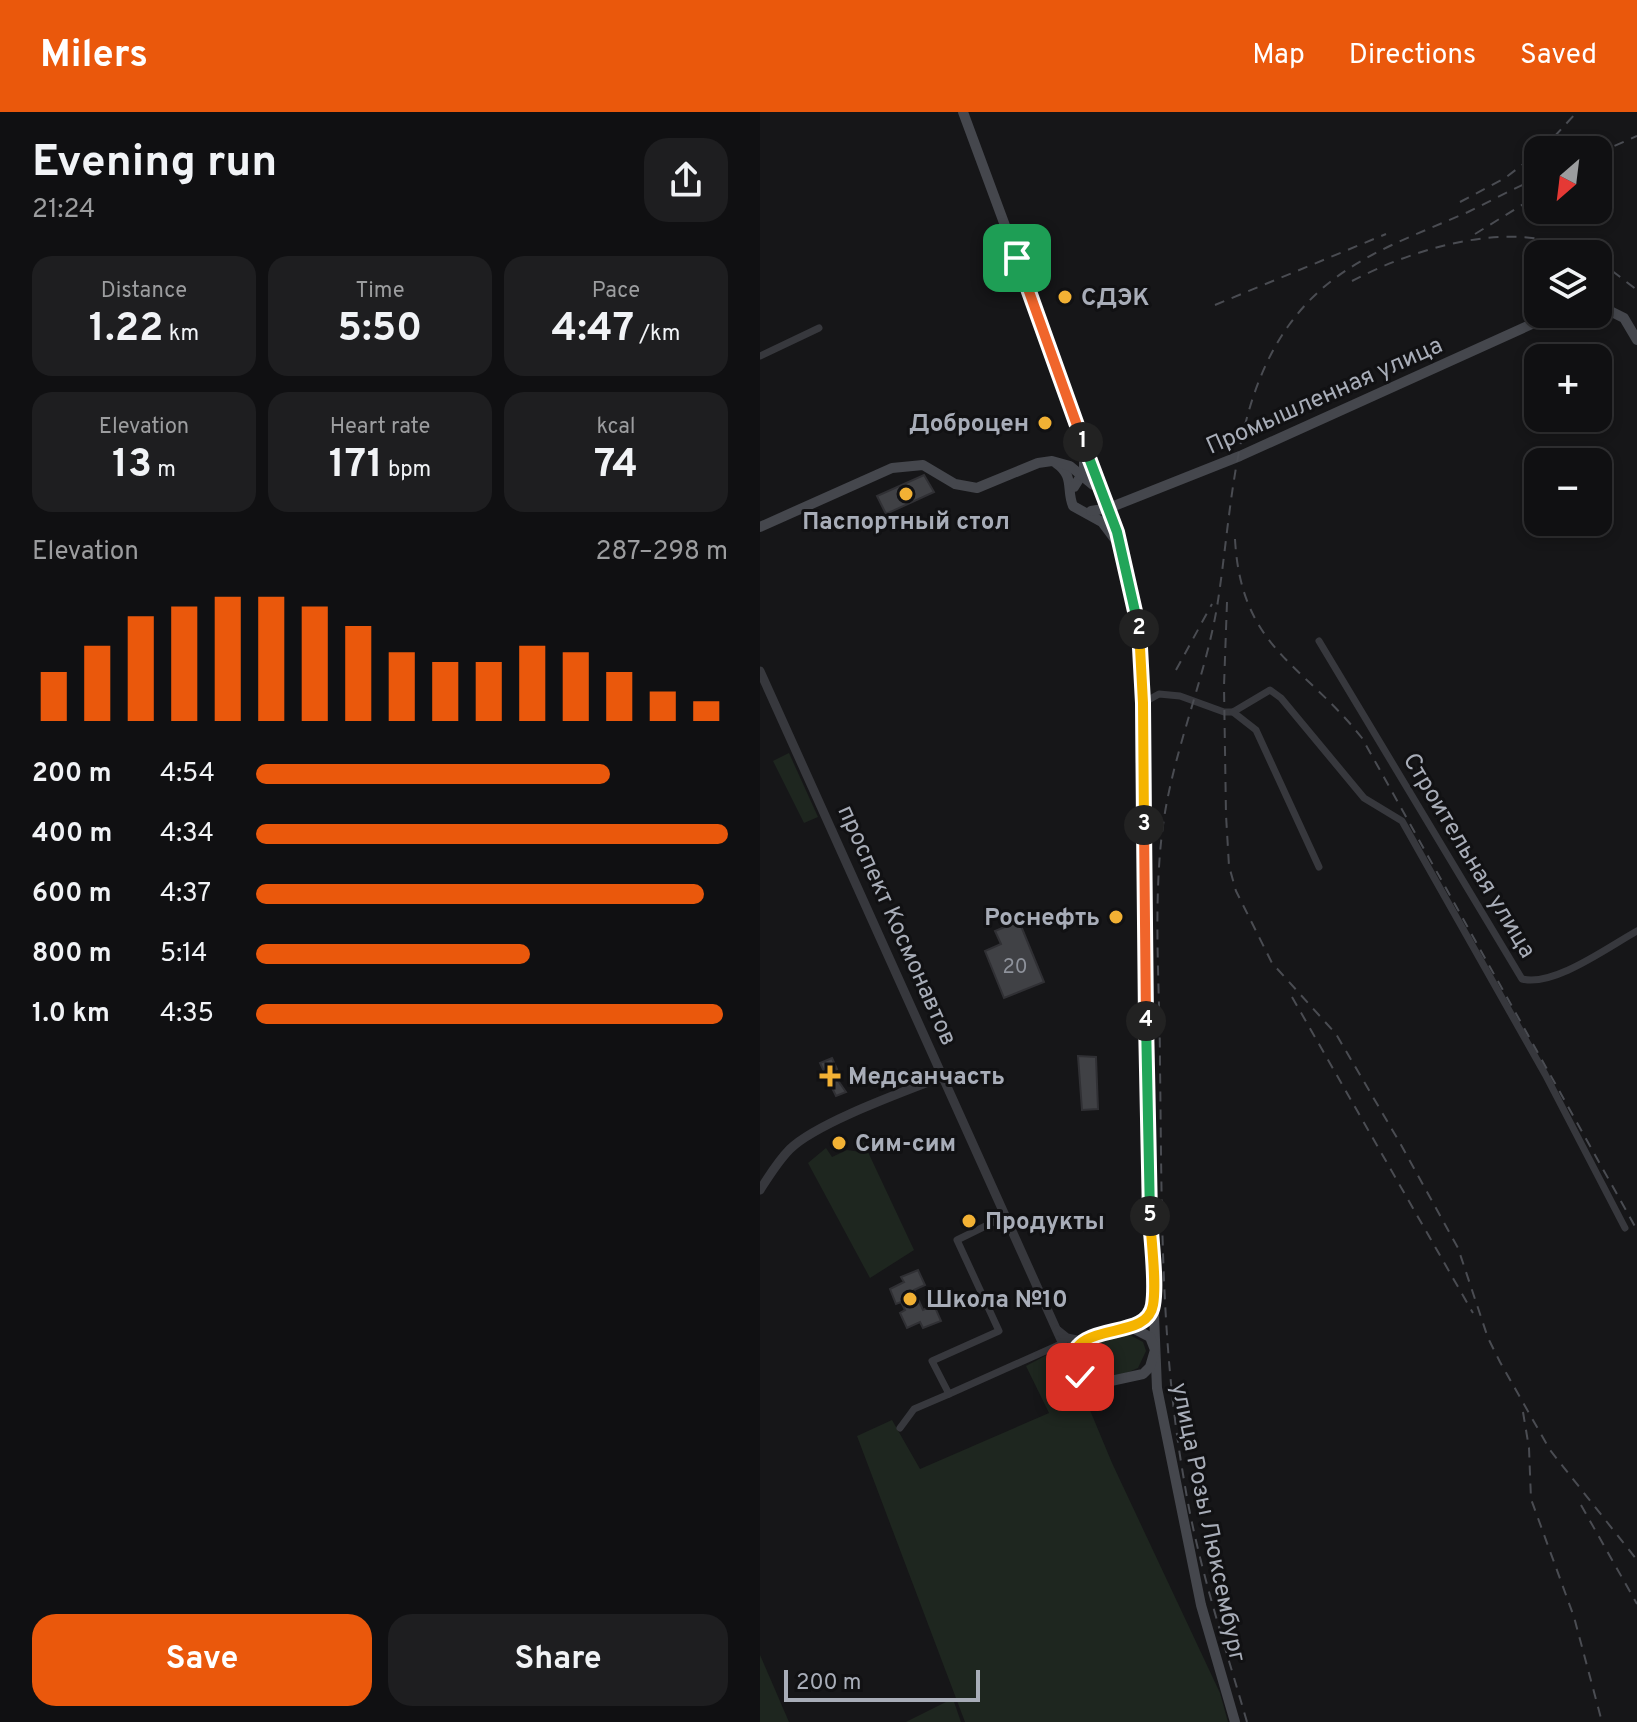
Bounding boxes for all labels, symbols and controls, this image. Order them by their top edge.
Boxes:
text: Milers [40,32,148,81]
text: Map [1252,38,1305,74]
text: Directions [1349,38,1476,74]
text: Saved [1520,38,1597,74]
text: Evening run [32,136,277,192]
north arrow [1524,136,1612,224]
map controls [1524,136,1612,536]
button: share [644,138,728,222]
text: 21:24 [32,194,95,227]
pin [983,224,1051,292]
icon: arrive [995,236,1039,280]
button: layers [1524,240,1612,328]
text: Distance [101,278,187,305]
text: Time [355,278,405,305]
text: Pace [592,278,640,305]
place label: СДЭК [1081,284,1149,314]
marker: СДЭК [1056,288,1074,306]
text: 1.22 [89,305,164,355]
text: 5:50 [338,305,422,355]
text: 4:47 [552,305,634,355]
text: km [164,321,199,348]
text: /km [634,321,680,348]
street label: Промышленная улица [1202,331,1448,463]
button: + [1524,344,1612,432]
place label: Доброцен [909,410,1029,440]
text: Elevation [99,414,189,441]
text: Heart rate [330,414,430,441]
text: kcal [596,414,636,441]
marker: Доброцен [1036,414,1054,432]
pin: 1 [1063,422,1103,462]
text: 1 [1079,428,1087,455]
text: 13 [112,441,152,491]
text: 171 [329,441,383,491]
text: 74 [594,441,638,491]
button: − [1524,448,1612,536]
text: m [152,457,176,484]
text: bpm [383,457,431,484]
marker: Паспортный стол [897,485,915,503]
place label: Паспортный стол [802,508,1010,538]
text: Elevation [32,536,139,569]
text: 287–298 m [595,536,728,569]
pin: 2 [1119,609,1159,649]
text: 2 [1132,615,1146,642]
street label: Строительная улица [1395,748,1541,964]
text: 200 m [32,758,111,791]
text: 4:54 [160,758,215,791]
street label: проспект Космонавтов [830,801,963,1051]
pin: 3 [1124,805,1164,845]
text: 3 [1137,811,1151,838]
text: 400 m [32,818,112,851]
text: 4:34 [160,818,214,851]
text: 600 m [32,878,112,911]
text: 4:37 [160,878,211,911]
place label: Роснефть [984,904,1100,934]
marker: Роснефть [1107,908,1125,926]
text: 800 m [32,938,112,971]
text: 5:14 [160,938,207,971]
house number: 20 [1002,955,1028,981]
text: 1.0 km [32,998,110,1031]
text: 4:35 [160,998,214,1031]
pin: 4 [1126,1001,1166,1041]
text: 4 [1139,1007,1153,1034]
place label: Медсанчасть [848,1063,1005,1093]
marker: Медсанчасть [819,1065,841,1087]
place label: Сим-сим [855,1130,956,1160]
marker: Сим-сим [830,1134,848,1152]
pin: 5 [1130,1196,1170,1236]
text: 5 [1143,1202,1157,1229]
place label: Продукты [985,1208,1105,1238]
marker: Продукты [960,1212,978,1230]
place label: Школа №10 [926,1286,1068,1316]
marker: Школа №10 [901,1290,919,1308]
pin [1046,1343,1114,1411]
icon: check [1058,1355,1102,1399]
street label: улица Розы Люксембург [1163,1380,1251,1665]
button: Save [32,1614,372,1706]
button: Share [388,1614,728,1706]
scale bar [784,1666,980,1702]
text: 200 m [796,1670,861,1697]

